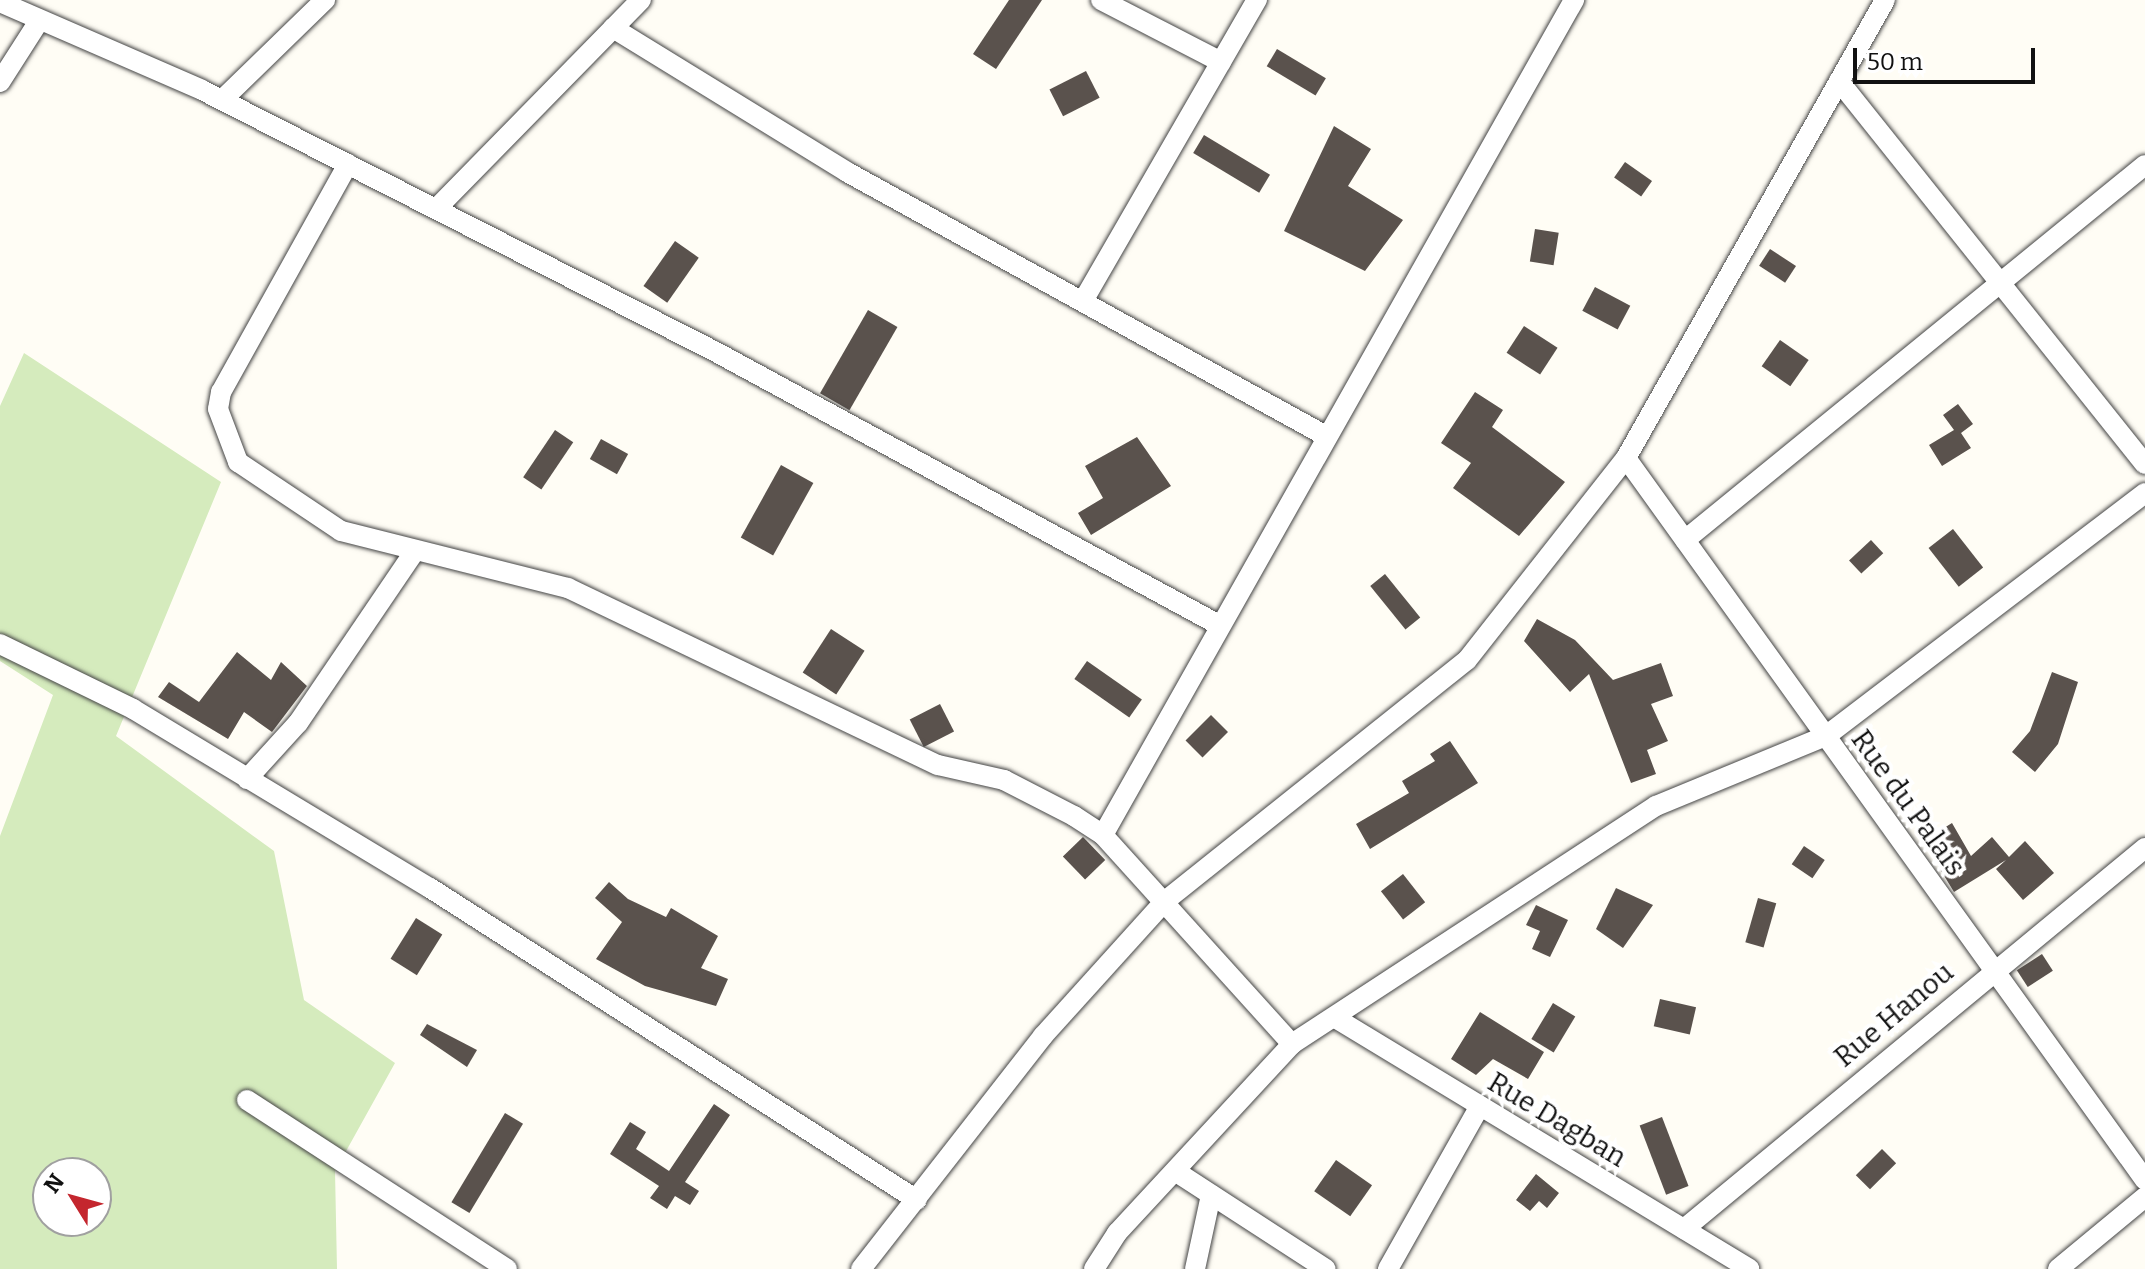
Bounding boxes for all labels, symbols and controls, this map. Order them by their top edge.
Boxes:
scale bar [1857,32,2039,82]
text: 50 m [1867,48,1923,76]
street label: Rue du Palais [1844,724,1972,882]
street label: Rue Hanou [1828,956,1960,1074]
street label: Rue Dagban [1482,1066,1632,1174]
north arrow [32,1157,112,1237]
text: N [38,1169,70,1198]

